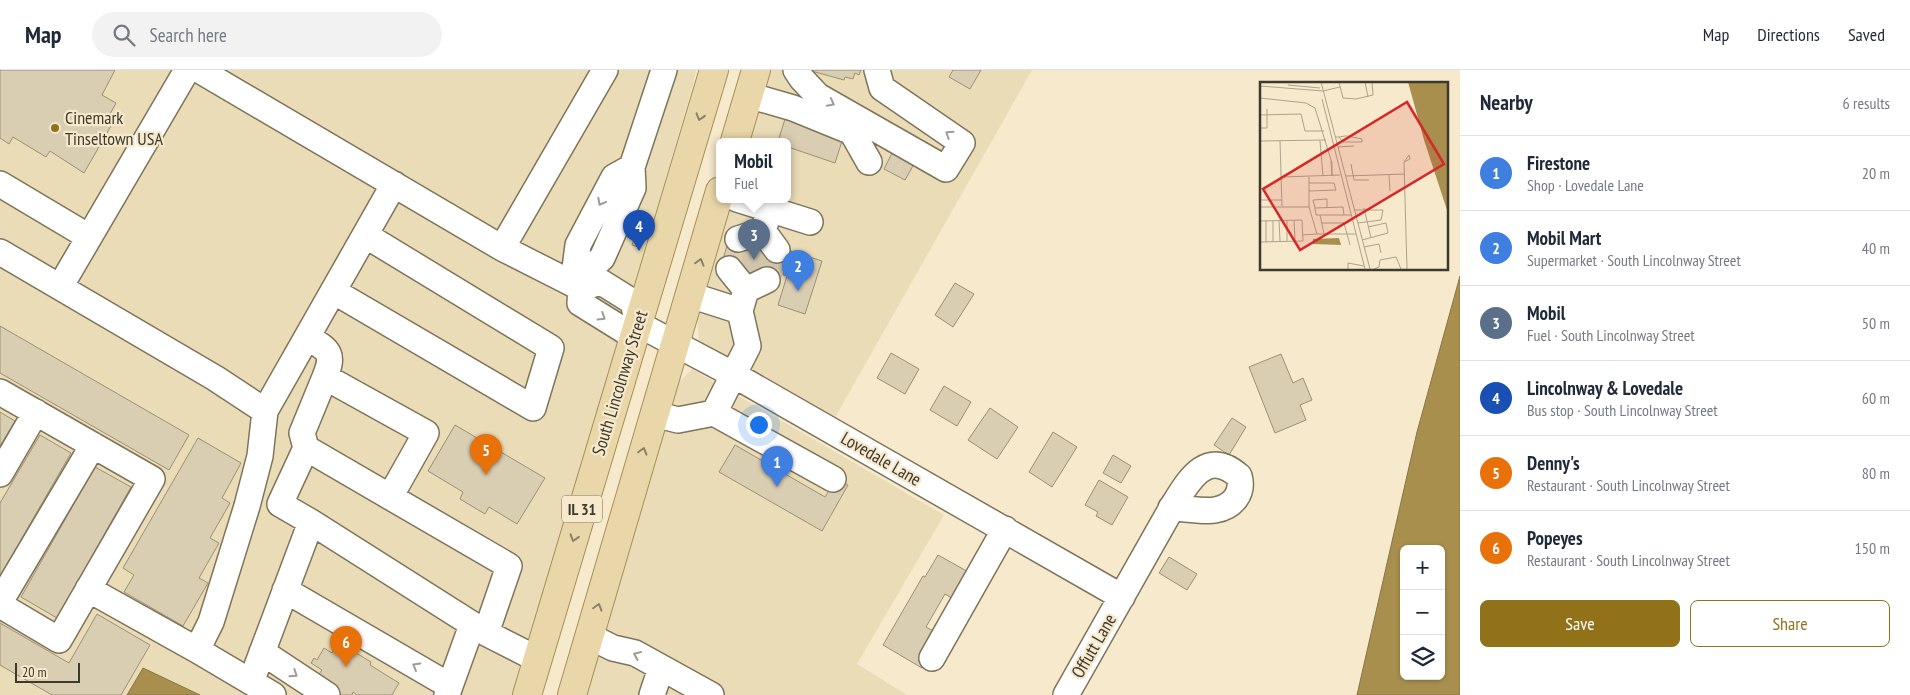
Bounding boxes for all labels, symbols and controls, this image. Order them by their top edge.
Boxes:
search box [92,12,442,57]
text: Map [25,19,62,50]
icon: search [110,21,138,49]
text: Search here [150,23,227,47]
text: Map [1703,23,1729,46]
text: Directions [1757,23,1820,46]
text: Saved [1848,23,1885,46]
inset map [1260,82,1448,270]
text: Nearby [1480,89,1533,116]
text: 6 results [1843,93,1890,113]
one-way arrow [825,96,834,106]
place label: Cinemark Tinseltown USA [65,106,163,150]
one-way arrow [695,112,705,120]
marker: Cinemark Tinseltown USA [49,122,61,134]
one-way arrow [946,131,955,140]
popup [716,138,791,203]
text: Mobil [734,149,773,173]
text: Firestone [1527,151,1590,175]
text: 1 [1492,163,1500,183]
text: 20 m [1862,163,1890,183]
text: Fuel [734,173,758,193]
text: Shop · Lovedale Lane [1527,175,1644,195]
one-way arrow [597,197,607,206]
pin: 4 [623,210,655,251]
pin: 3 [738,219,770,260]
text: Mobil Mart [1527,226,1601,250]
text: 2 [1492,238,1500,258]
text: 40 m [1862,238,1890,258]
pin: 2 [782,250,814,291]
text: Supermarket · South Lincolnway Street [1527,250,1741,270]
one-way arrow [694,259,704,267]
text: Mobil [1527,301,1565,325]
street label: South Lincolnway Street [587,308,653,458]
one-way arrow [597,311,606,320]
text: 3 [1492,313,1500,333]
text: 50 m [1862,313,1890,333]
text: Fuel · South Lincolnway Street [1527,325,1695,345]
text: Lincolnway & Lovedale [1527,376,1683,400]
text: 4 [1492,388,1500,408]
text: 60 m [1862,388,1890,408]
text: Bus stop · South Lincolnway Street [1527,400,1718,420]
your location [746,412,772,438]
street label: Lovedale Lane [837,426,925,491]
pin: 5 [470,434,502,475]
pin: 1 [761,446,793,487]
one-way arrow [638,447,648,455]
text: Denny's [1527,451,1580,475]
text: 5 [1492,463,1500,483]
text: 80 m [1862,463,1890,483]
text: Restaurant · South Lincolnway Street [1527,475,1730,495]
road number: IL 31 [562,496,602,522]
text: Popeyes [1527,526,1583,550]
one-way arrow [569,534,579,542]
text: 6 [1492,538,1500,558]
text: 150 m [1855,538,1890,558]
map controls [1400,545,1445,680]
button: + [1400,545,1445,590]
text: Restaurant · South Lincolnway Street [1527,550,1730,570]
button: − [1400,590,1445,635]
button: Save [1480,600,1680,647]
button: Share [1690,600,1890,647]
one-way arrow [592,602,603,611]
street label: Offutt Lane [1066,610,1121,682]
pin: 6 [330,626,362,667]
button: layers [1400,635,1445,680]
one-way arrow [633,651,642,662]
scale bar [15,660,80,683]
one-way arrow [413,662,422,672]
text: 20 m [22,663,47,681]
one-way arrow [289,668,298,678]

